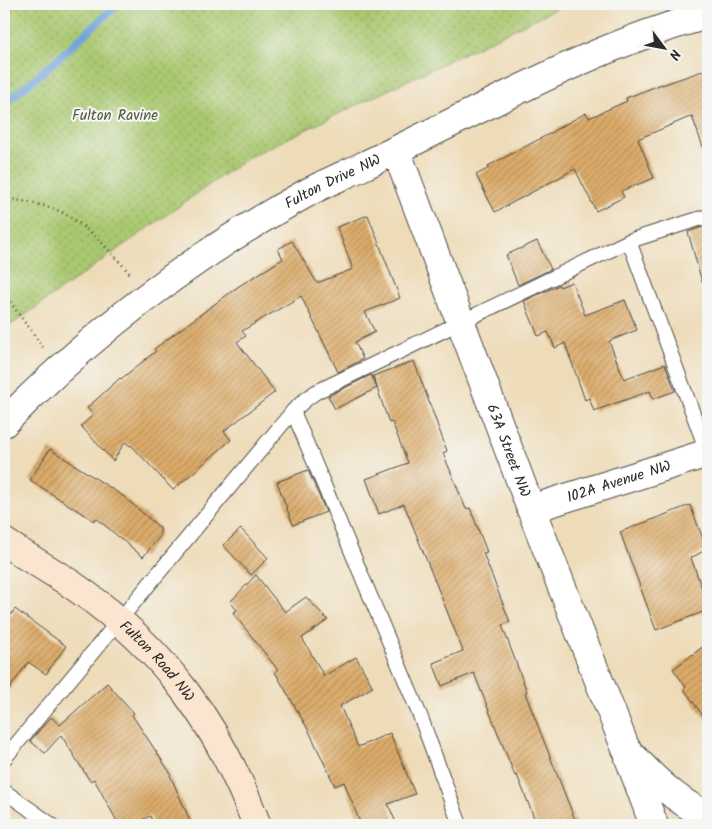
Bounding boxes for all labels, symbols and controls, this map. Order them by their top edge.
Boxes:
north arrow [640,22,690,72]
text: N [662,45,686,64]
park label: Fulton Ravine [72,104,158,128]
street label: Fulton Drive NW [280,148,385,216]
street label: 63A Street NW [480,401,537,501]
street label: 102A Avenue NW [564,454,674,510]
street label: Fulton Road NW [113,615,200,707]

